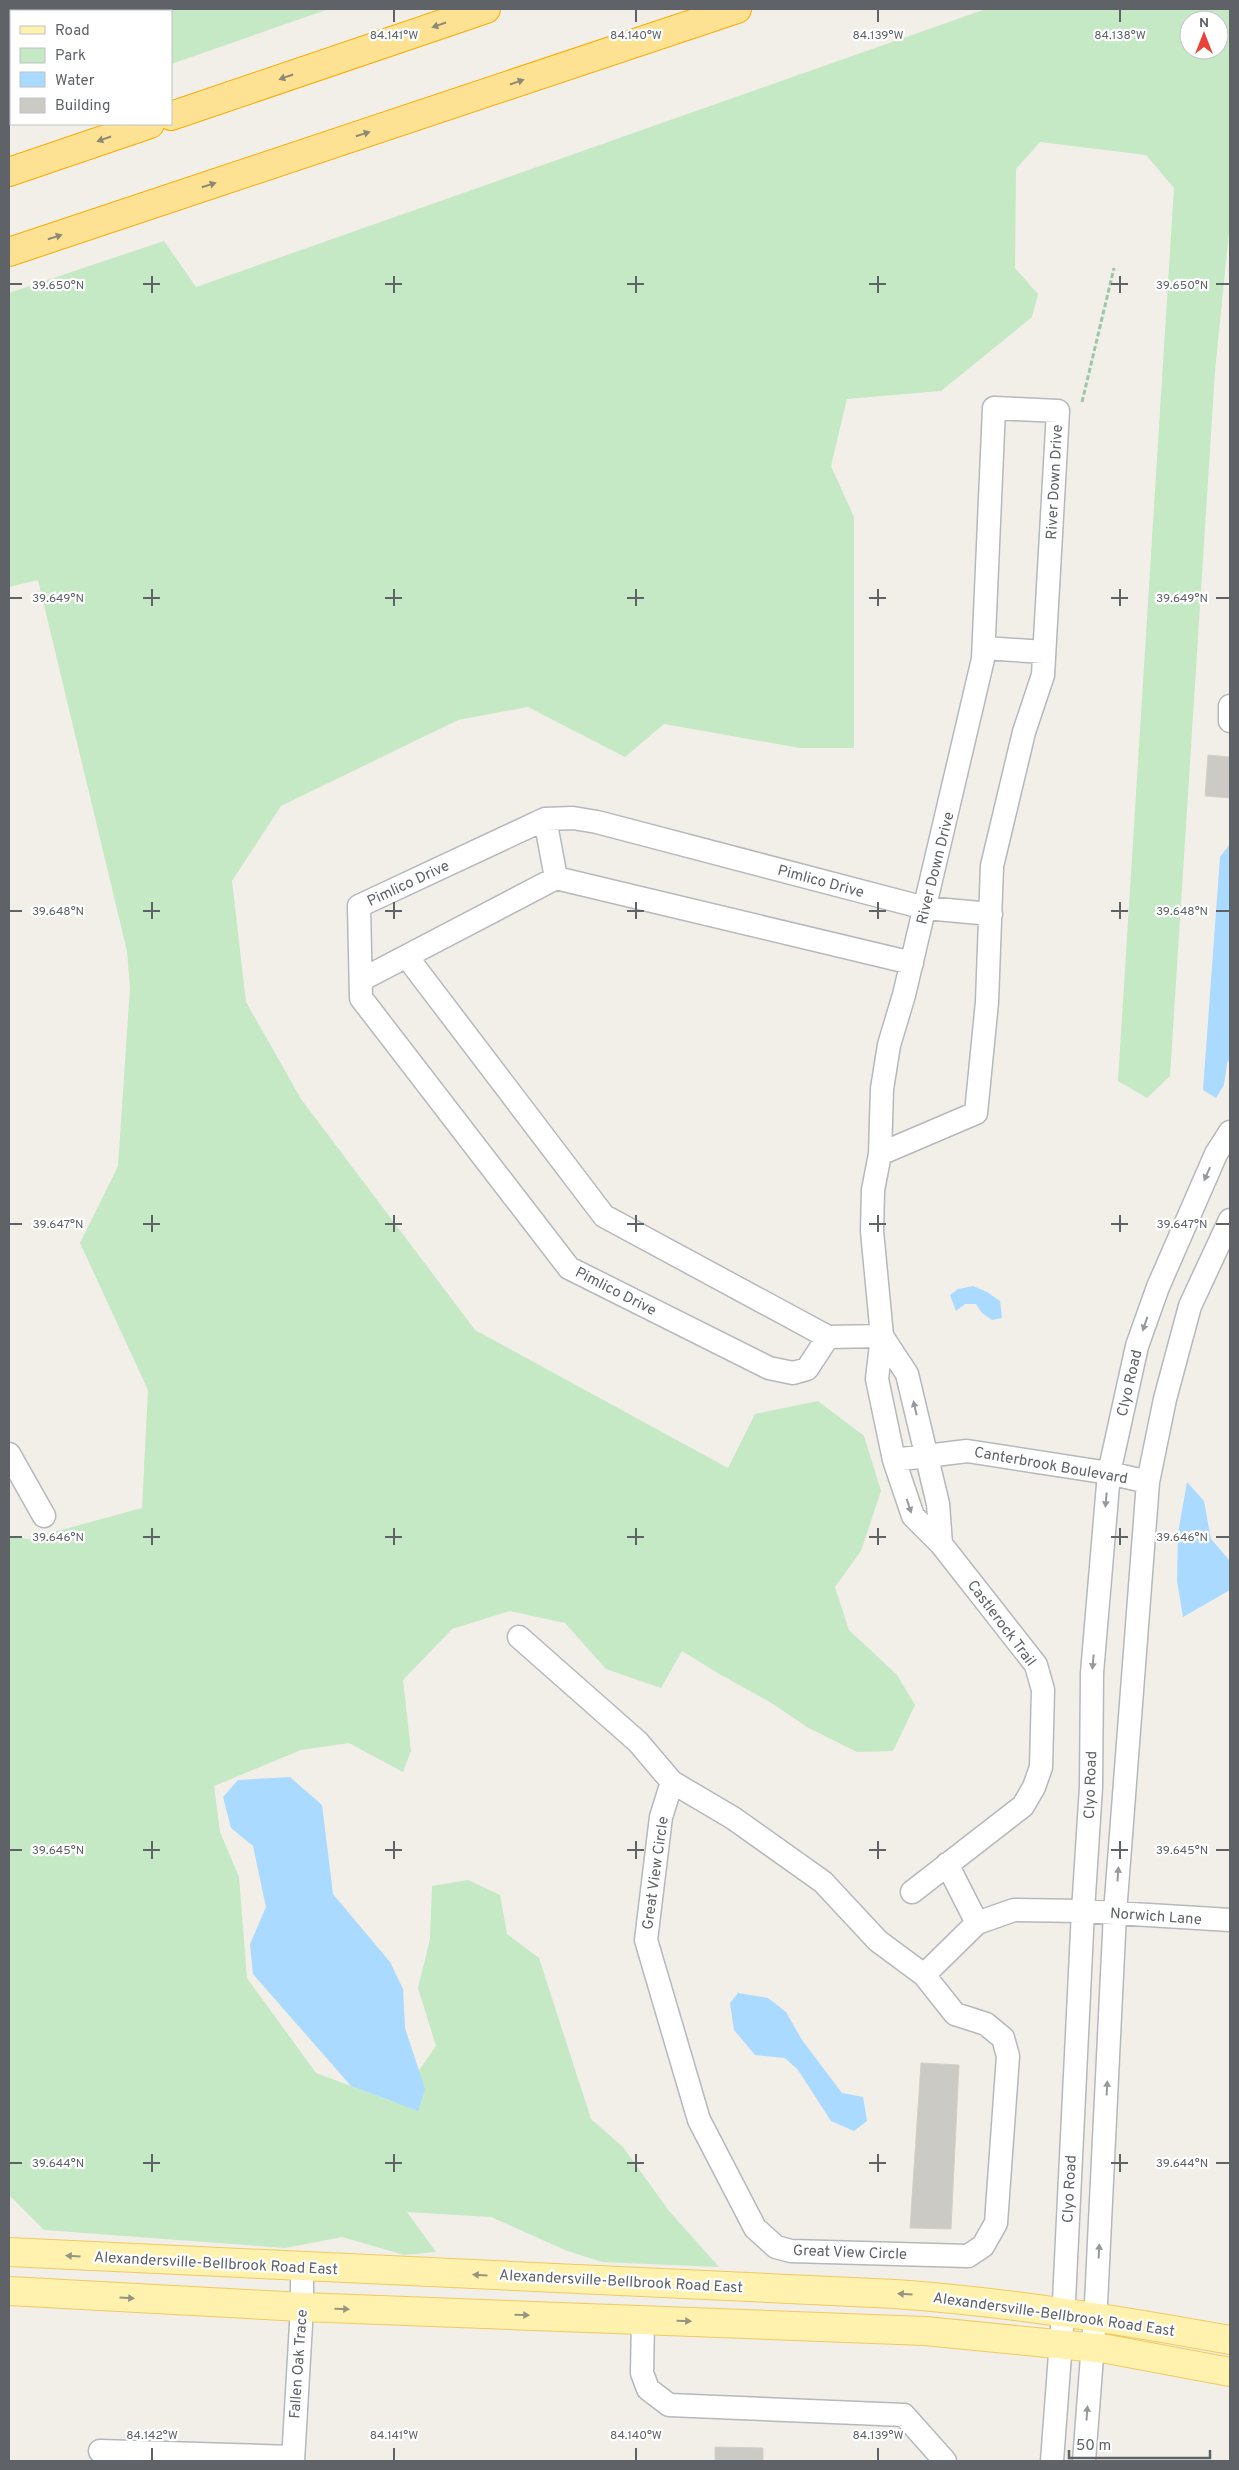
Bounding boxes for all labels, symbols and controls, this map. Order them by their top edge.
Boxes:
legend [10,10,172,125]
north arrow [1179,10,1229,60]
text: N [1199,15,1209,32]
one-way arrow [432,21,447,29]
text: Road [55,22,90,41]
text: 84.141°W [370,28,418,44]
text: 84.140°W [610,28,662,44]
text: 84.139°W [852,28,904,44]
text: 84.138°W [1094,28,1146,44]
text: Park [55,47,86,66]
text: Water [55,72,95,91]
one-way arrow [278,74,293,82]
one-way arrow [510,78,525,85]
text: Building [55,97,110,116]
one-way arrow [356,130,371,137]
one-way arrow [96,136,111,144]
one-way arrow [202,181,217,189]
one-way arrow [48,233,63,241]
text: 39.650°N [32,278,84,294]
text: 39.650°N [1156,278,1208,294]
street label: River Down Drive [1043,424,1068,540]
text: 39.649°N [32,591,84,607]
text: 39.649°N [1156,591,1208,607]
street label: River Down Drive [913,810,960,927]
street label: Pimlico Drive [364,857,453,912]
street label: Pimlico Drive [775,862,866,903]
text: 39.648°N [32,904,84,920]
text: 39.648°N [1156,904,1208,920]
one-way arrow [1202,1167,1210,1181]
text: 39.647°N [32,1217,84,1233]
text: 39.647°N [1156,1217,1208,1233]
street label: Pimlico Drive [571,1264,659,1321]
one-way arrow [1141,1317,1149,1332]
street label: Clyo Road [1114,1348,1147,1419]
one-way arrow [911,1401,919,1416]
street label: Canterbrook Boulevard [972,1444,1129,1489]
one-way arrow [1102,1492,1110,1508]
one-way arrow [906,1499,914,1514]
text: 39.646°N [32,1530,84,1546]
text: 39.646°N [1156,1530,1208,1546]
street label: Castlerock Trail [962,1577,1039,1671]
one-way arrow [1088,1654,1096,1670]
street label: Clyo Road [1081,1751,1102,1819]
street label: Great View Circle [639,1815,674,1931]
text: 39.645°N [32,1843,84,1859]
text: 39.645°N [1156,1843,1208,1859]
one-way arrow [1114,1865,1122,1881]
street label: Norwich Lane [1109,1905,1202,1930]
one-way arrow [1103,2080,1111,2096]
street label: Clyo Road [1059,2155,1082,2224]
text: 39.644°N [32,2156,84,2172]
text: 39.644°N [1156,2156,1208,2172]
street label: Great View Circle [793,2242,907,2265]
one-way arrow [1095,2242,1103,2258]
street label: Alexandersville-Bellbrook Road East [94,2249,338,2280]
one-way arrow [65,2251,81,2259]
street label: Alexandersville-Bellbrook Road East [499,2267,743,2298]
one-way arrow [472,2271,488,2279]
street label: Alexandersville-Bellbrook Road East [932,2289,1176,2342]
one-way arrow [897,2290,913,2298]
one-way arrow [120,2294,136,2302]
one-way arrow [334,2305,350,2313]
street label: Fallen Oak Trace [286,2309,313,2419]
one-way arrow [514,2311,530,2319]
one-way arrow [677,2317,693,2325]
one-way arrow [1084,2404,1092,2420]
text: 84.142°W [126,2428,178,2444]
text: 84.141°W [370,2428,418,2444]
text: 84.140°W [610,2428,662,2444]
text: 84.139°W [852,2428,904,2444]
scale bar [1069,2428,1210,2460]
text: 50 m [1076,2437,1111,2456]

